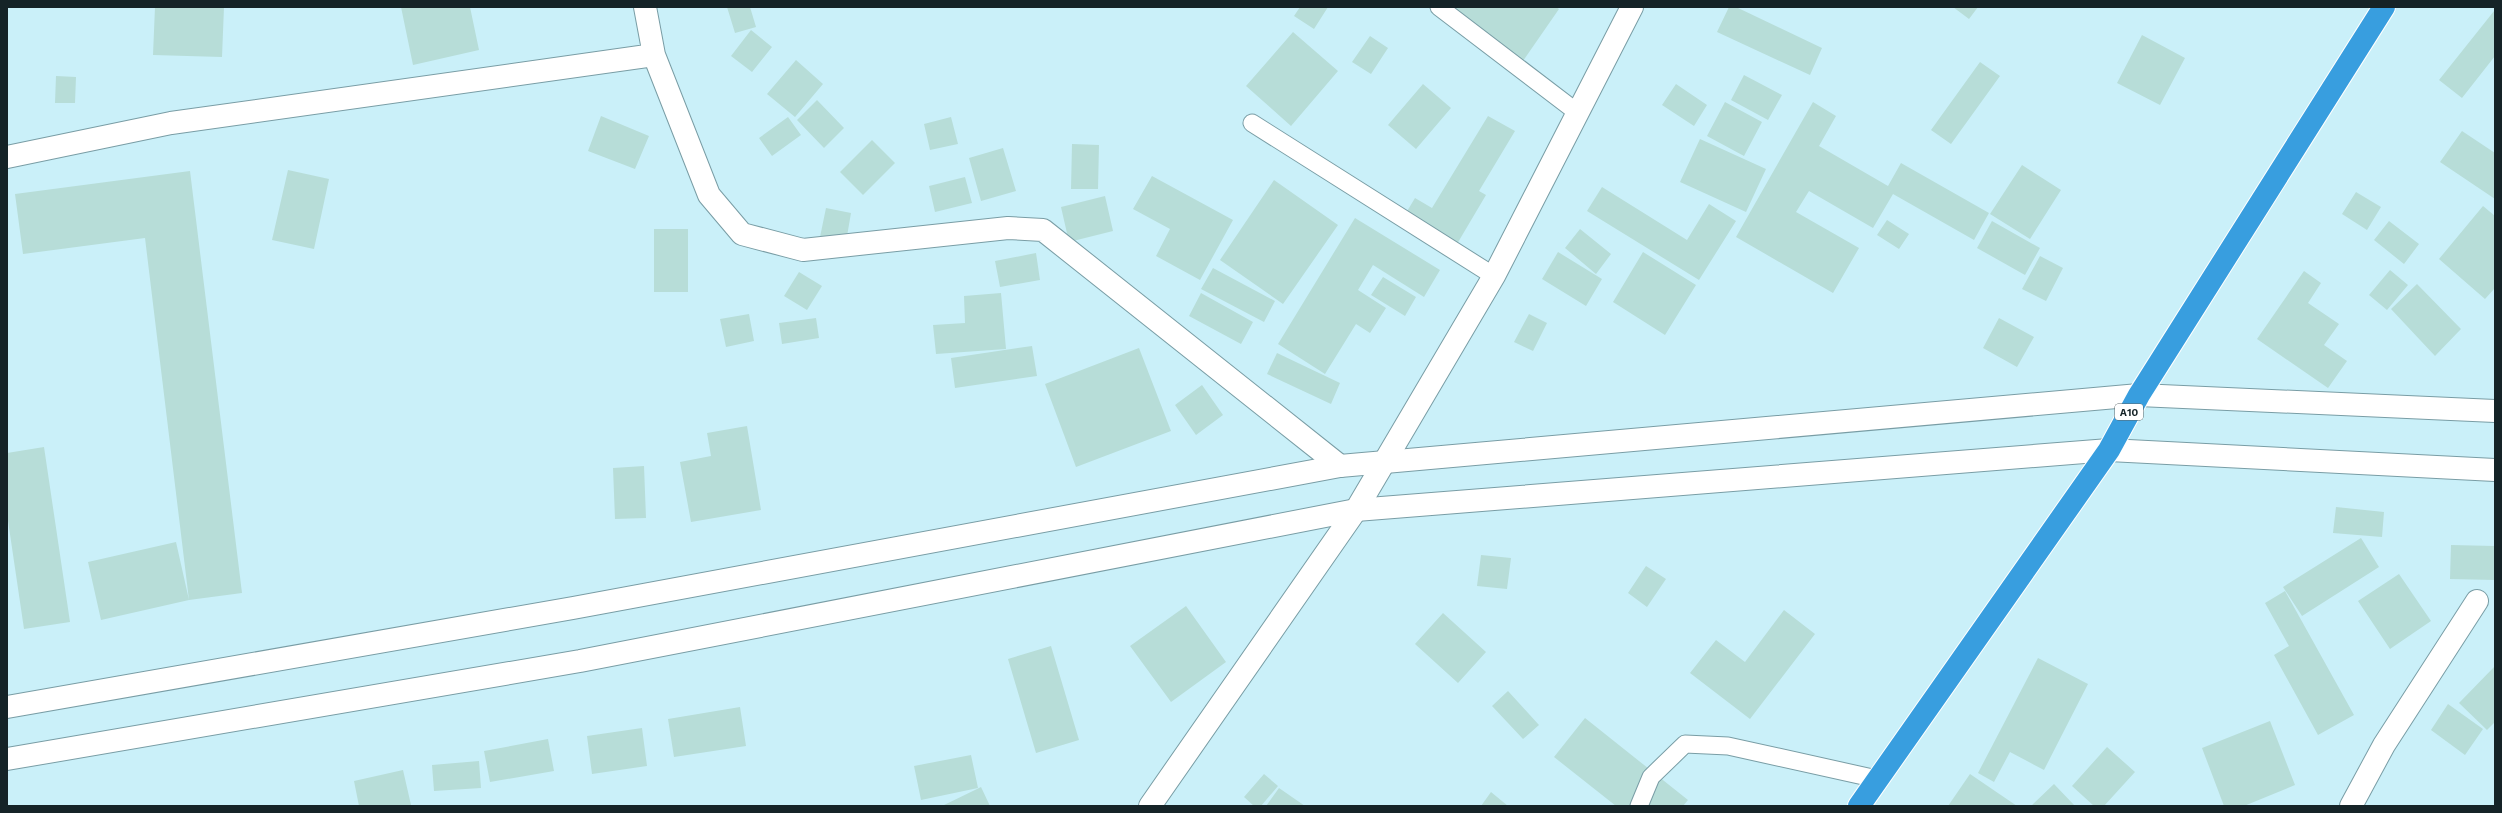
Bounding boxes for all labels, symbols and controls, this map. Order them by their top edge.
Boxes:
road number: A10 [2115,404,2143,420]

